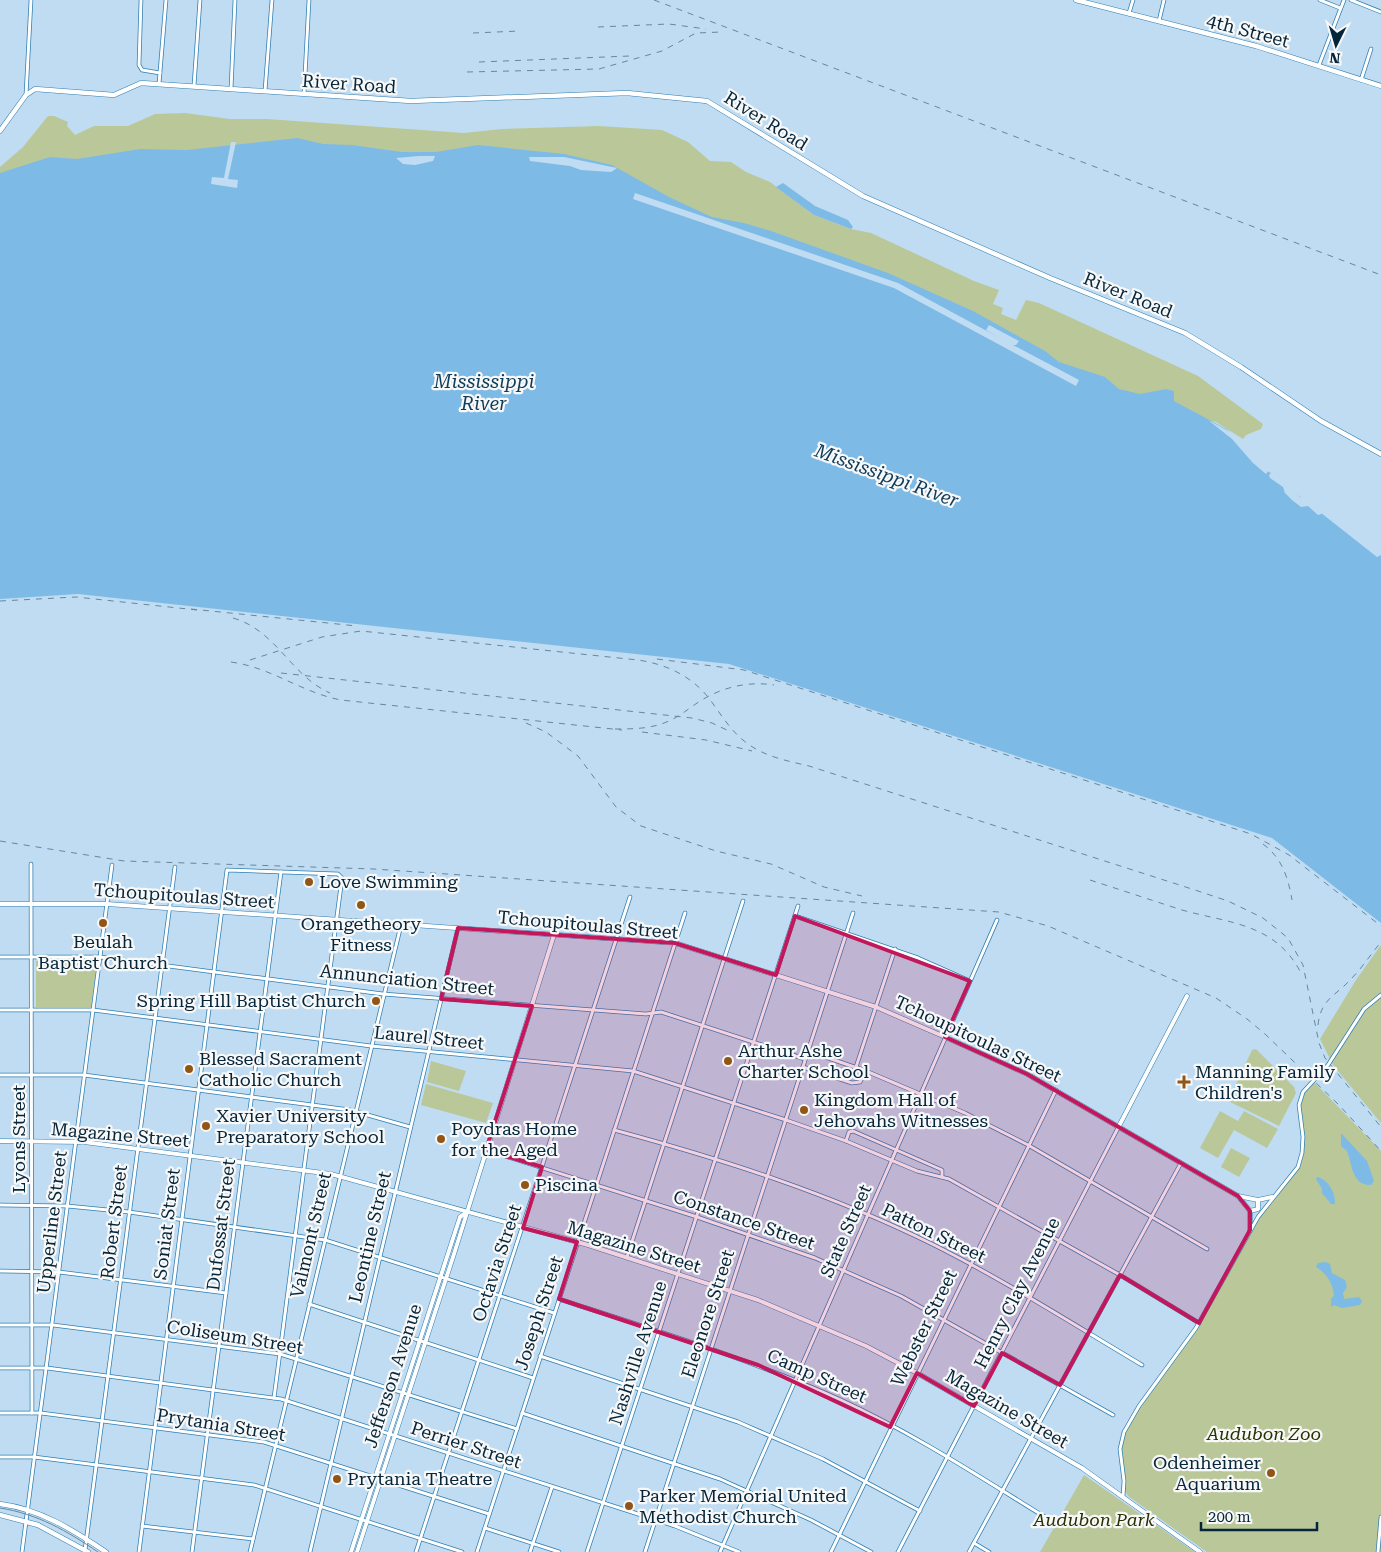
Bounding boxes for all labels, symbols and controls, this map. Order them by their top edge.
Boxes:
street label: 4th Street [1205,9,1292,52]
north arrow [1311,20,1361,70]
text: N [1329,49,1341,66]
street label: River Road [301,70,397,97]
street label: River Road [721,87,812,155]
street label: River Road [1081,267,1176,322]
water label: Mississippi River [433,370,534,415]
water label: Mississippi River [811,438,962,512]
place label: Love Swimming [319,871,458,892]
marker: Love Swimming [303,876,315,888]
street label: Tchoupitoulas Street [93,879,275,912]
marker: Orangetheory Fitness [355,899,367,911]
street label: Tchoupitoulas Street [497,906,680,943]
place label: Orangetheory Fitness [301,913,422,955]
marker: Beulah Baptist Church [97,917,109,929]
place label: Beulah Baptist Church [38,931,169,973]
street label: Annunciation Street [319,960,496,999]
place label: Spring Hill Baptist Church [137,990,366,1011]
street label: Tchoupitoulas Street [892,991,1065,1086]
marker: Spring Hill Baptist Church [370,995,382,1007]
street label: Laurel Street [373,1021,486,1054]
place label: Arthur Ashe Charter School [738,1040,870,1082]
place label: Blessed Sacrament Catholic Church [199,1048,362,1090]
marker: Arthur Ashe Charter School [722,1055,734,1067]
place label: Manning Family Children's [1195,1061,1335,1103]
marker: Blessed Sacrament Catholic Church [183,1063,195,1075]
marker: Manning Family Children's [1177,1075,1191,1089]
street label: Lyons Street [8,1084,29,1193]
place label: Kingdom Hall of Jehovahs Witnesses [814,1089,988,1131]
marker: Kingdom Hall of Jehovahs Witnesses [798,1104,810,1116]
place label: Xavier University Preparatory School [216,1105,385,1147]
street label: Magazine Street [50,1118,190,1151]
place label: Poydras Home for the Aged [451,1118,577,1160]
marker: Xavier University Preparatory School [200,1120,212,1132]
marker: Poydras Home for the Aged [435,1133,447,1145]
street label: Upperline Street [32,1149,71,1295]
street label: Dufossat Street [202,1158,239,1292]
street label: Robert Street [96,1163,131,1280]
street label: Soniat Street [149,1167,184,1281]
street label: Leontine Street [344,1169,395,1305]
street label: Valmont Street [286,1170,335,1300]
place label: Piscina [535,1174,598,1195]
marker: Piscina [519,1179,531,1191]
street label: State Street [816,1181,876,1281]
street label: Constance Street [671,1185,818,1254]
street label: Patton Street [879,1198,990,1267]
street label: Octavia Street [468,1201,526,1324]
street label: Henry Clay Avenue [969,1214,1064,1372]
street label: Magazine Street [565,1216,704,1277]
street label: Eleonore Street [677,1247,738,1381]
street label: Joseph Street [510,1253,567,1373]
street label: Webster Street [886,1266,961,1390]
street label: Nashville Avenue [604,1278,671,1427]
street label: Jefferson Avenue [359,1301,426,1451]
street label: Coliseum Street [165,1315,305,1358]
street label: Camp Street [764,1344,871,1407]
street label: Magazine Street [942,1365,1073,1452]
street label: Prytania Street [155,1404,287,1445]
street label: Perrier Street [408,1417,524,1472]
park label: Audubon Zoo [1206,1423,1321,1444]
place label: Odenheimer Aquarium [1153,1452,1261,1494]
marker: Odenheimer Aquarium [1265,1467,1277,1479]
place label: Prytania Theatre [347,1468,493,1489]
marker: Prytania Theatre [331,1473,343,1485]
place label: Parker Memorial United Methodist Church [639,1485,847,1527]
marker: Parker Memorial United Methodist Church [623,1500,635,1512]
scale bar [1201,1500,1317,1532]
text: 200 m [1208,1508,1251,1526]
park label: Audubon Park [1033,1509,1155,1530]

